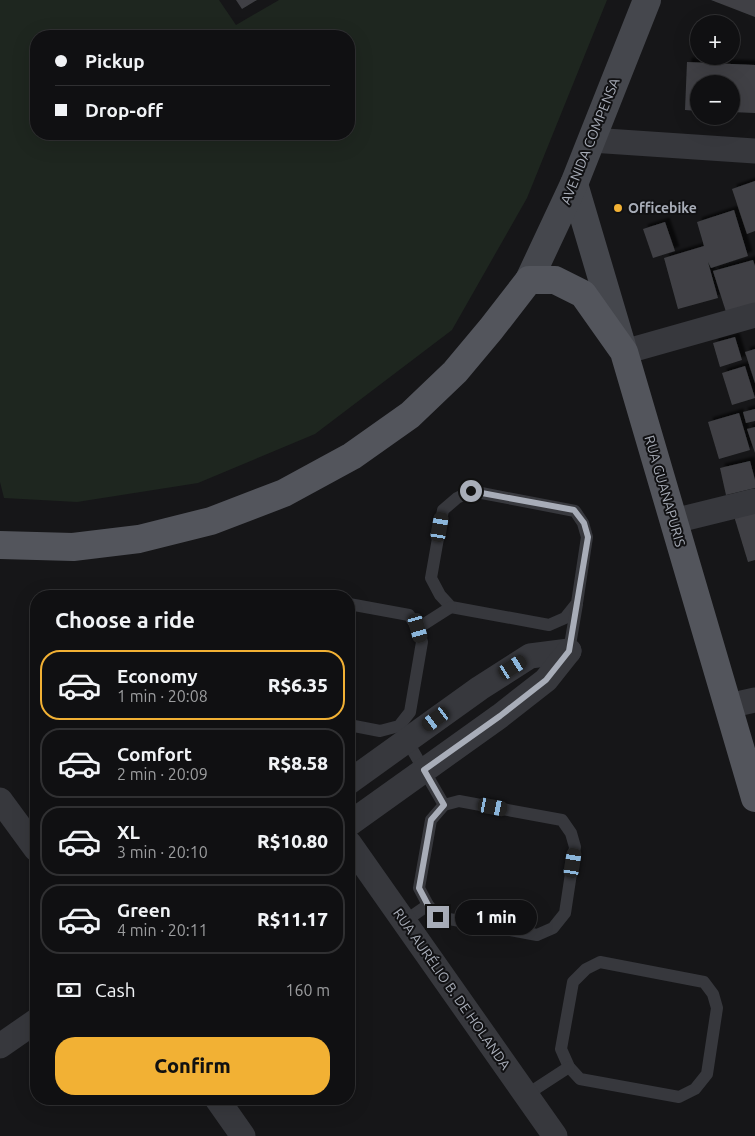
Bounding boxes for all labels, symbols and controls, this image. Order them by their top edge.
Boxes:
map controls [690,15,740,125]
button: + [690,15,740,65]
text: Pickup [85,50,145,72]
street label: AVENIDA COMPENSA [557,75,623,207]
button: − [690,75,740,125]
text: Drop-off [85,99,163,121]
place label: Officebike [628,200,697,216]
marker: Officebike [612,202,624,214]
street label: RUA GUANAPURIS [641,433,689,549]
route start [460,480,482,502]
car [430,511,449,543]
text: Choose a ride [55,607,195,632]
car [406,612,429,644]
car [496,653,529,681]
icon: car [57,663,102,708]
text: Economy [117,665,198,687]
text: R$6.35 [268,674,328,696]
text: 1 min · 20:08 [117,687,208,705]
car [419,704,452,734]
icon: car [57,741,102,786]
text: Comfort [117,743,192,765]
text: R$8.58 [268,752,328,774]
text: 2 min · 20:09 [117,765,208,783]
car [476,797,509,817]
icon: car [57,819,102,864]
text: XL [117,821,140,843]
text: R$10.80 [257,830,328,852]
text: 3 min · 20:10 [117,843,208,861]
car [563,847,582,879]
icon: car [57,897,102,942]
text: Green [117,899,171,921]
callout: 1 min [456,900,538,934]
street label: RUA AURÉLIO B. DE HOLANDA [390,905,515,1073]
route end [427,906,449,928]
text: R$11.17 [257,908,328,930]
text: 1 min [476,908,516,926]
text: 4 min · 20:11 [117,921,208,939]
icon: cash [55,976,83,1004]
text: Cash [95,979,136,1001]
text: 160 m [285,981,330,999]
button: Confirm [55,1037,330,1095]

